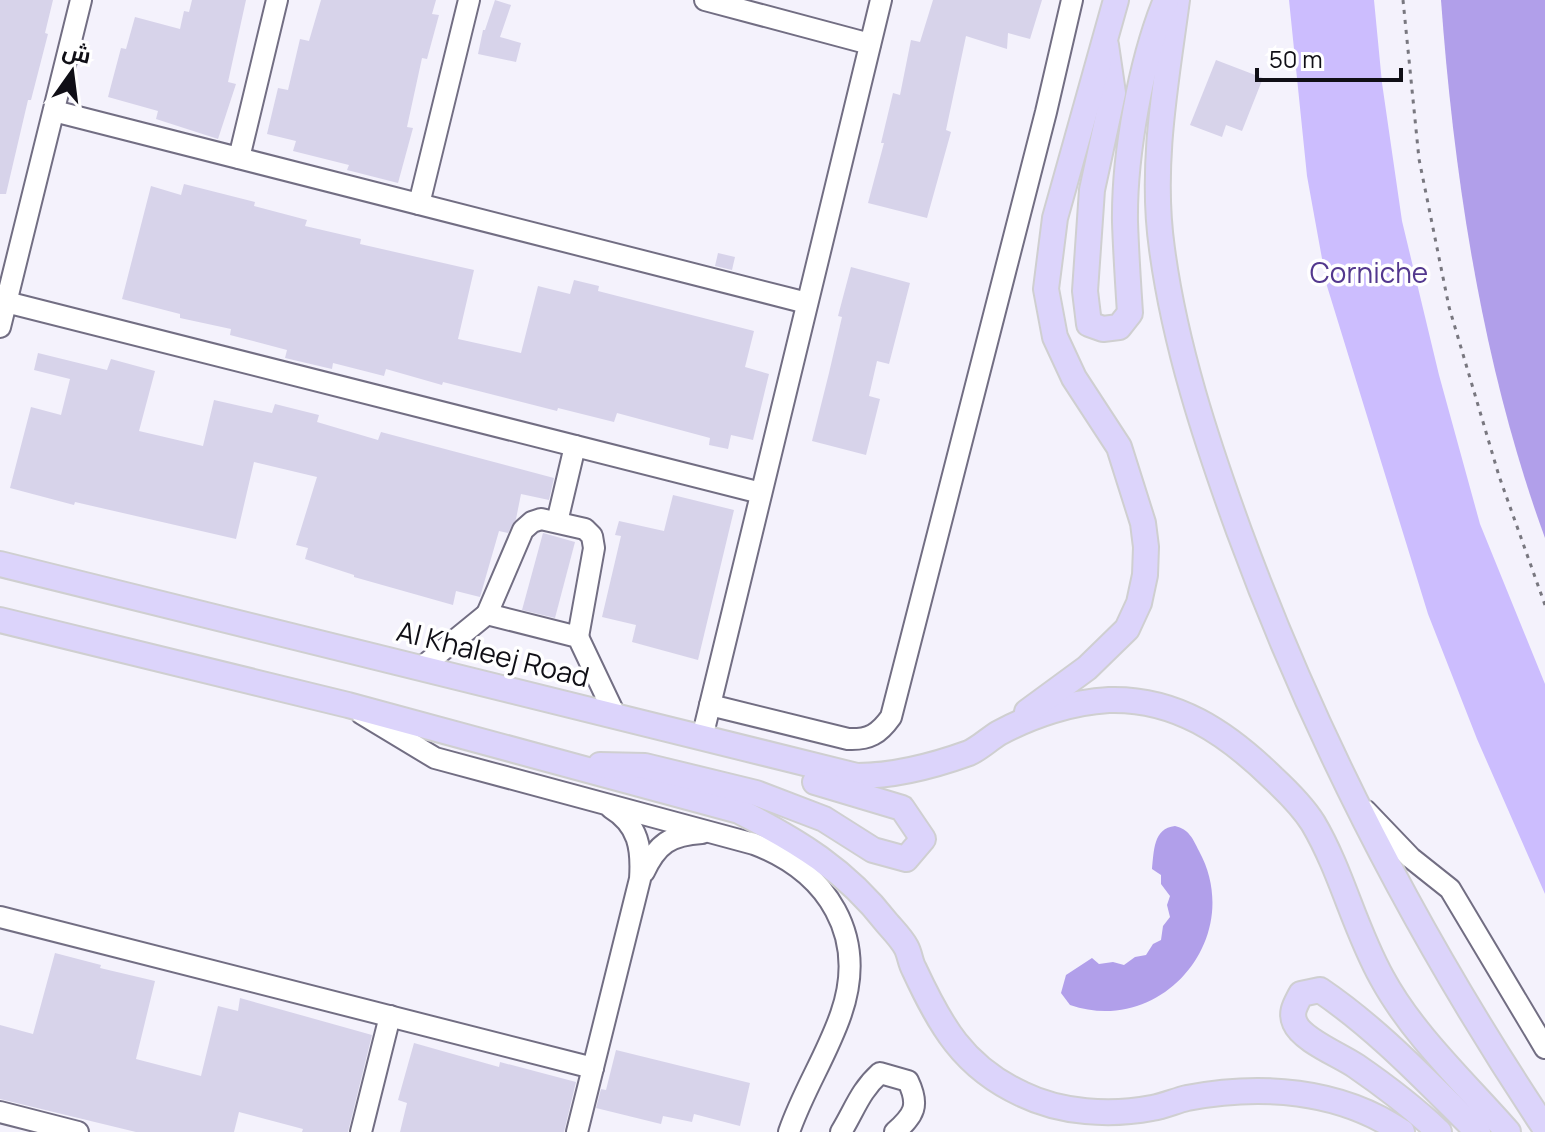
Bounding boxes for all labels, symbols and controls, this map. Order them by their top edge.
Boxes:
north arrow [32,32,112,112]
scale bar [1257,32,1401,82]
text: ش [60,35,94,71]
text: 50 m [1269,42,1323,75]
park label: Corniche [1310,253,1428,291]
street label: Al Khaleej Road [393,611,593,695]

